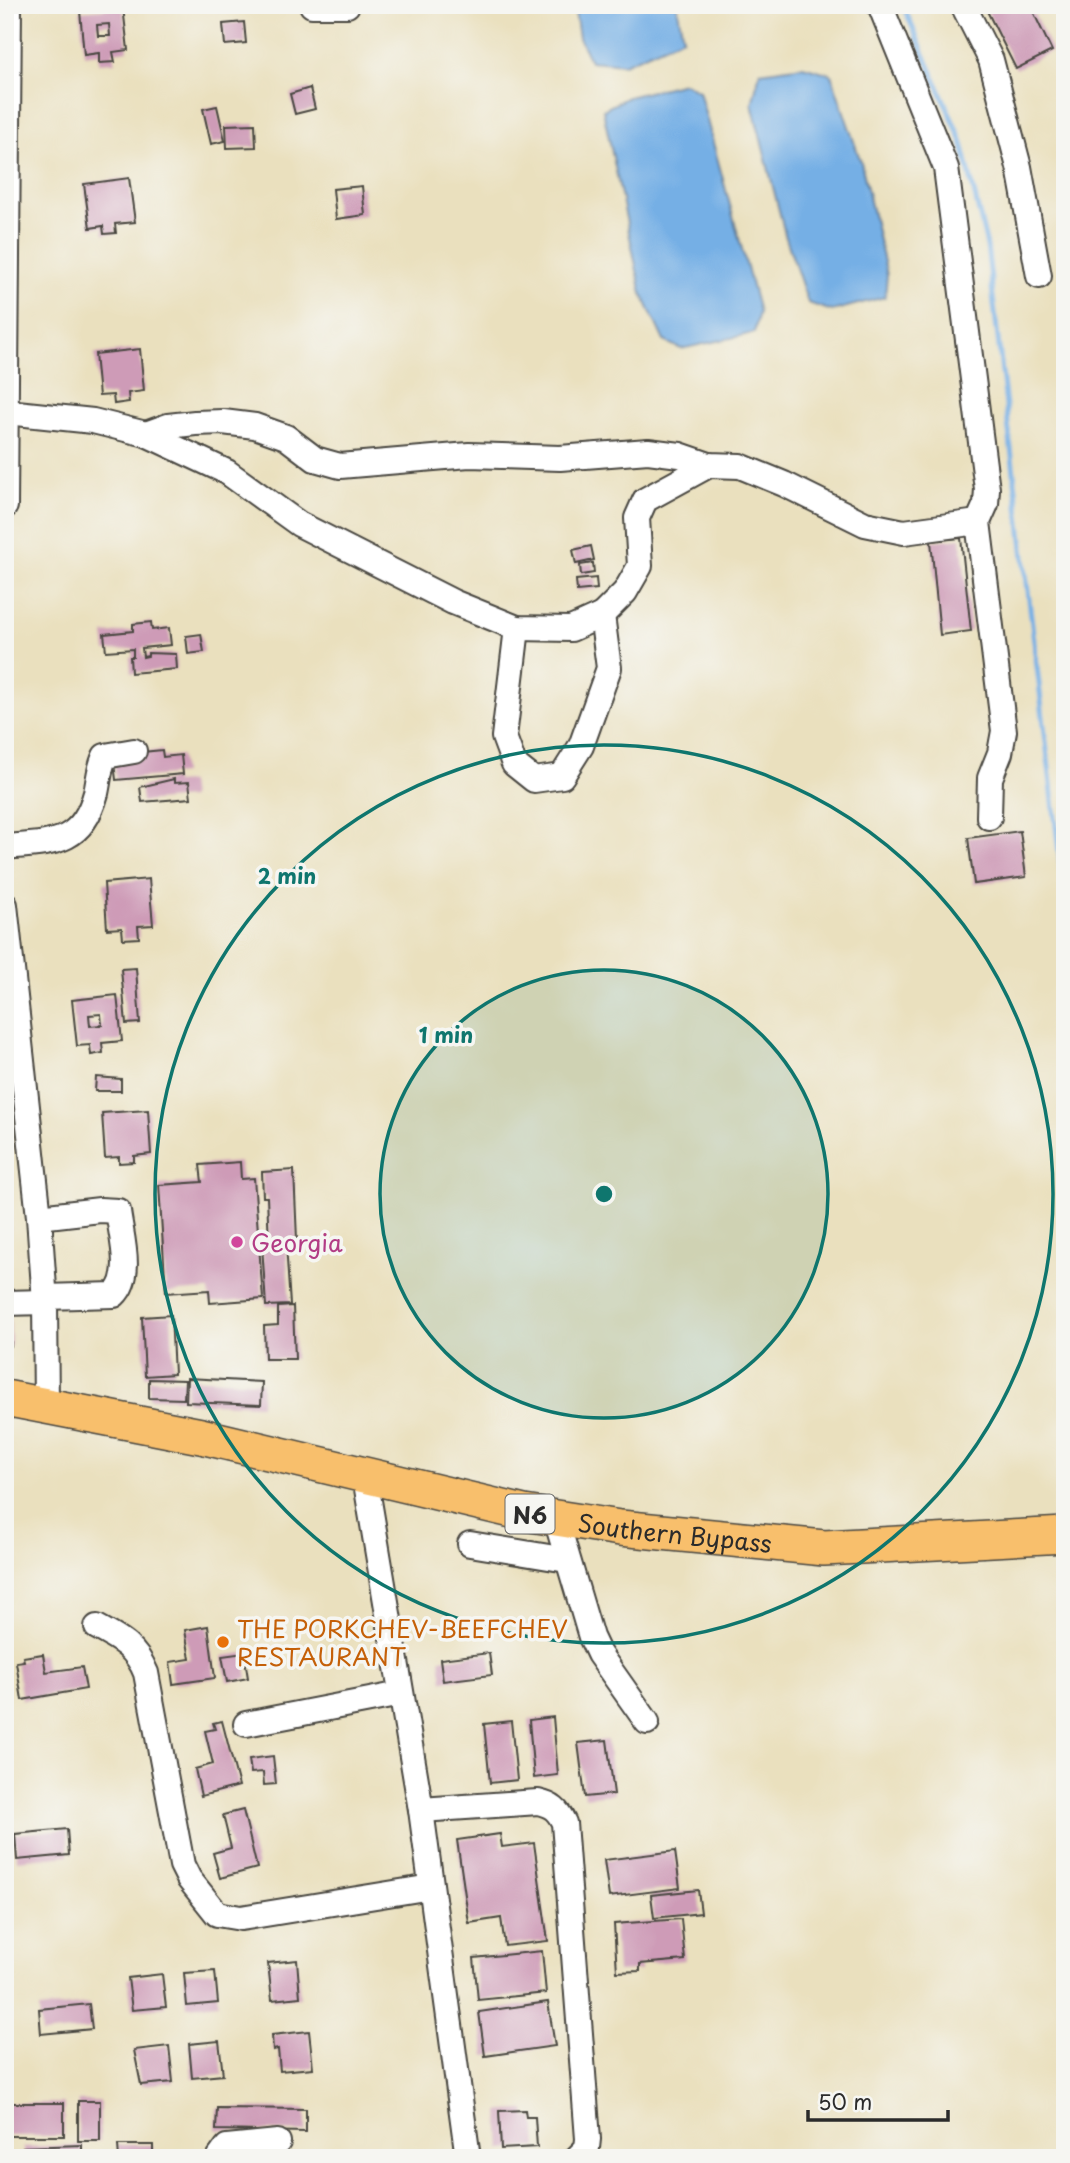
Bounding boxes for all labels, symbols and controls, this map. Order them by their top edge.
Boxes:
text: 2 min [258,859,316,891]
text: 1 min [419,1018,473,1050]
centre of rings [592,1182,616,1206]
place label: Georgia [251,1224,343,1260]
marker: Georgia [229,1234,245,1250]
road number: N6 [505,1494,554,1534]
street label: Southern Bypass [575,1504,774,1561]
place label: THE PORKCHEV-BEEFCHEV RESTAURANT [237,1610,568,1674]
marker: THE PORKCHEV-BEEFCHEV RESTAURANT [215,1634,231,1650]
scale bar [808,2079,948,2123]
text: 50 m [818,2085,872,2117]

